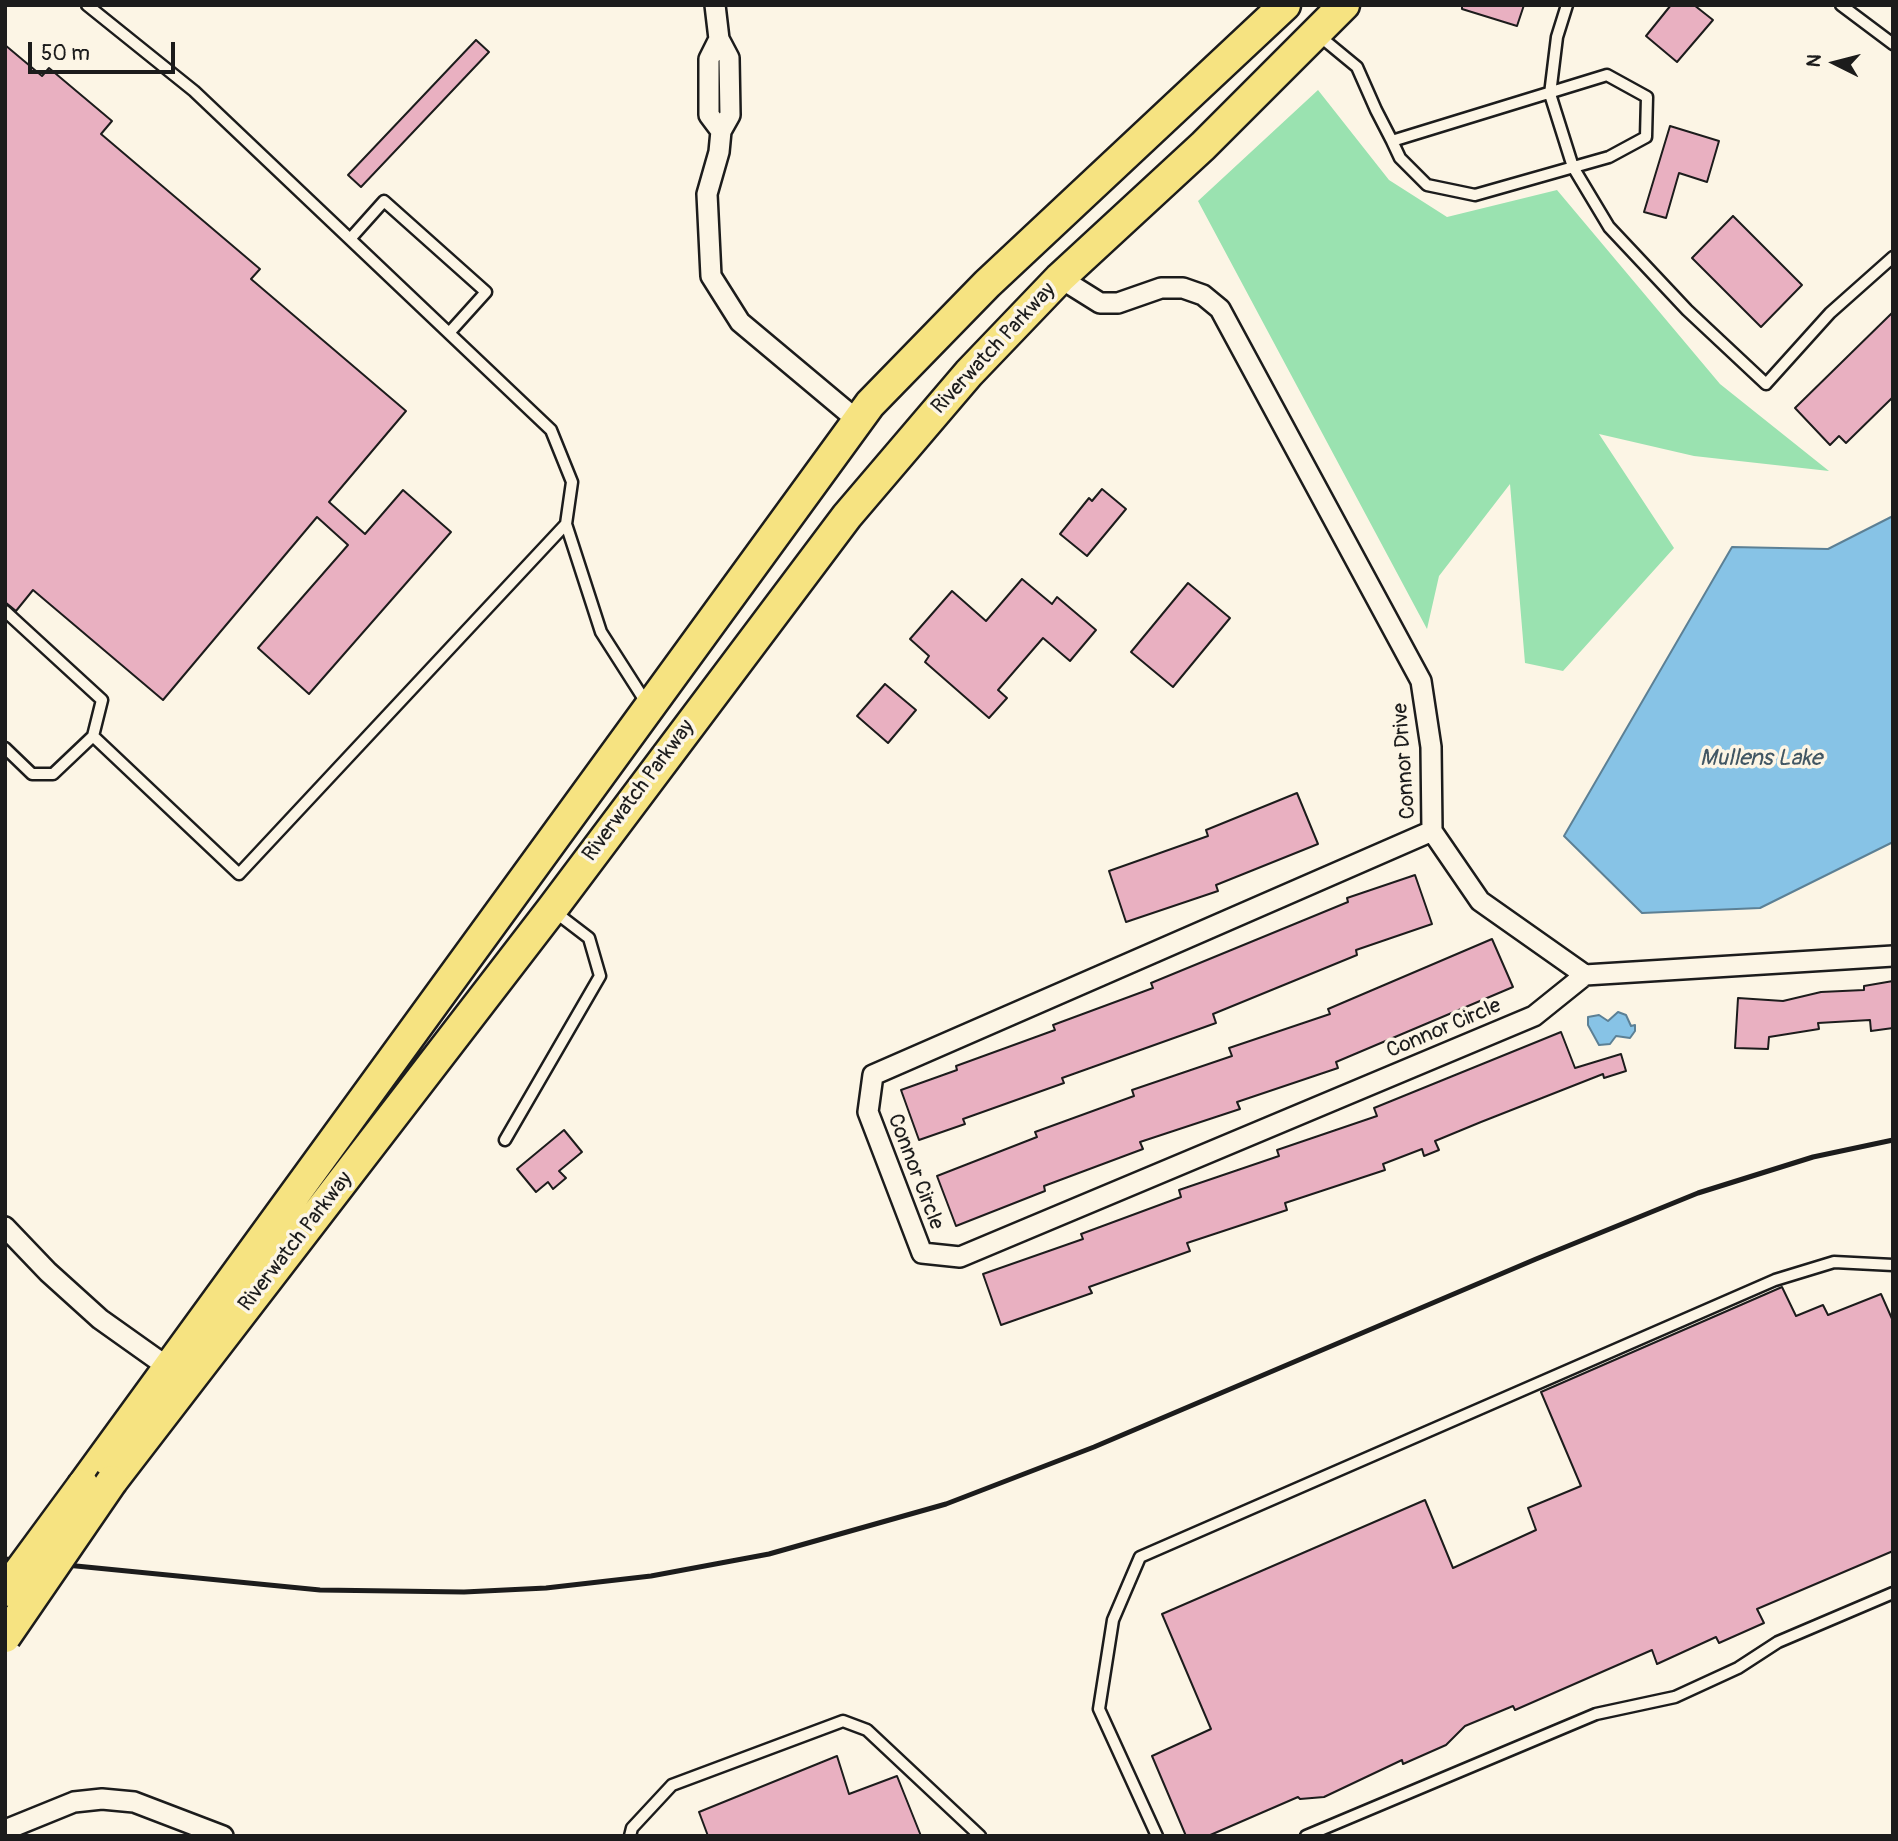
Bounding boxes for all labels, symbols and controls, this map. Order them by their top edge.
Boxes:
scale bar [32,28,178,72]
north arrow [1800,28,1870,98]
text: 50 m [41,40,90,67]
text: N [1802,53,1827,68]
street label: Riverwatch Parkway [927,278,1061,420]
street label: Connor Drive [1388,702,1422,820]
street label: Riverwatch Parkway [578,715,700,867]
water label: Mullens Lake [1700,745,1822,773]
street label: Connor Circle [1383,994,1505,1064]
street label: Connor Circle [881,1111,949,1233]
street label: Riverwatch Parkway [234,1167,358,1317]

